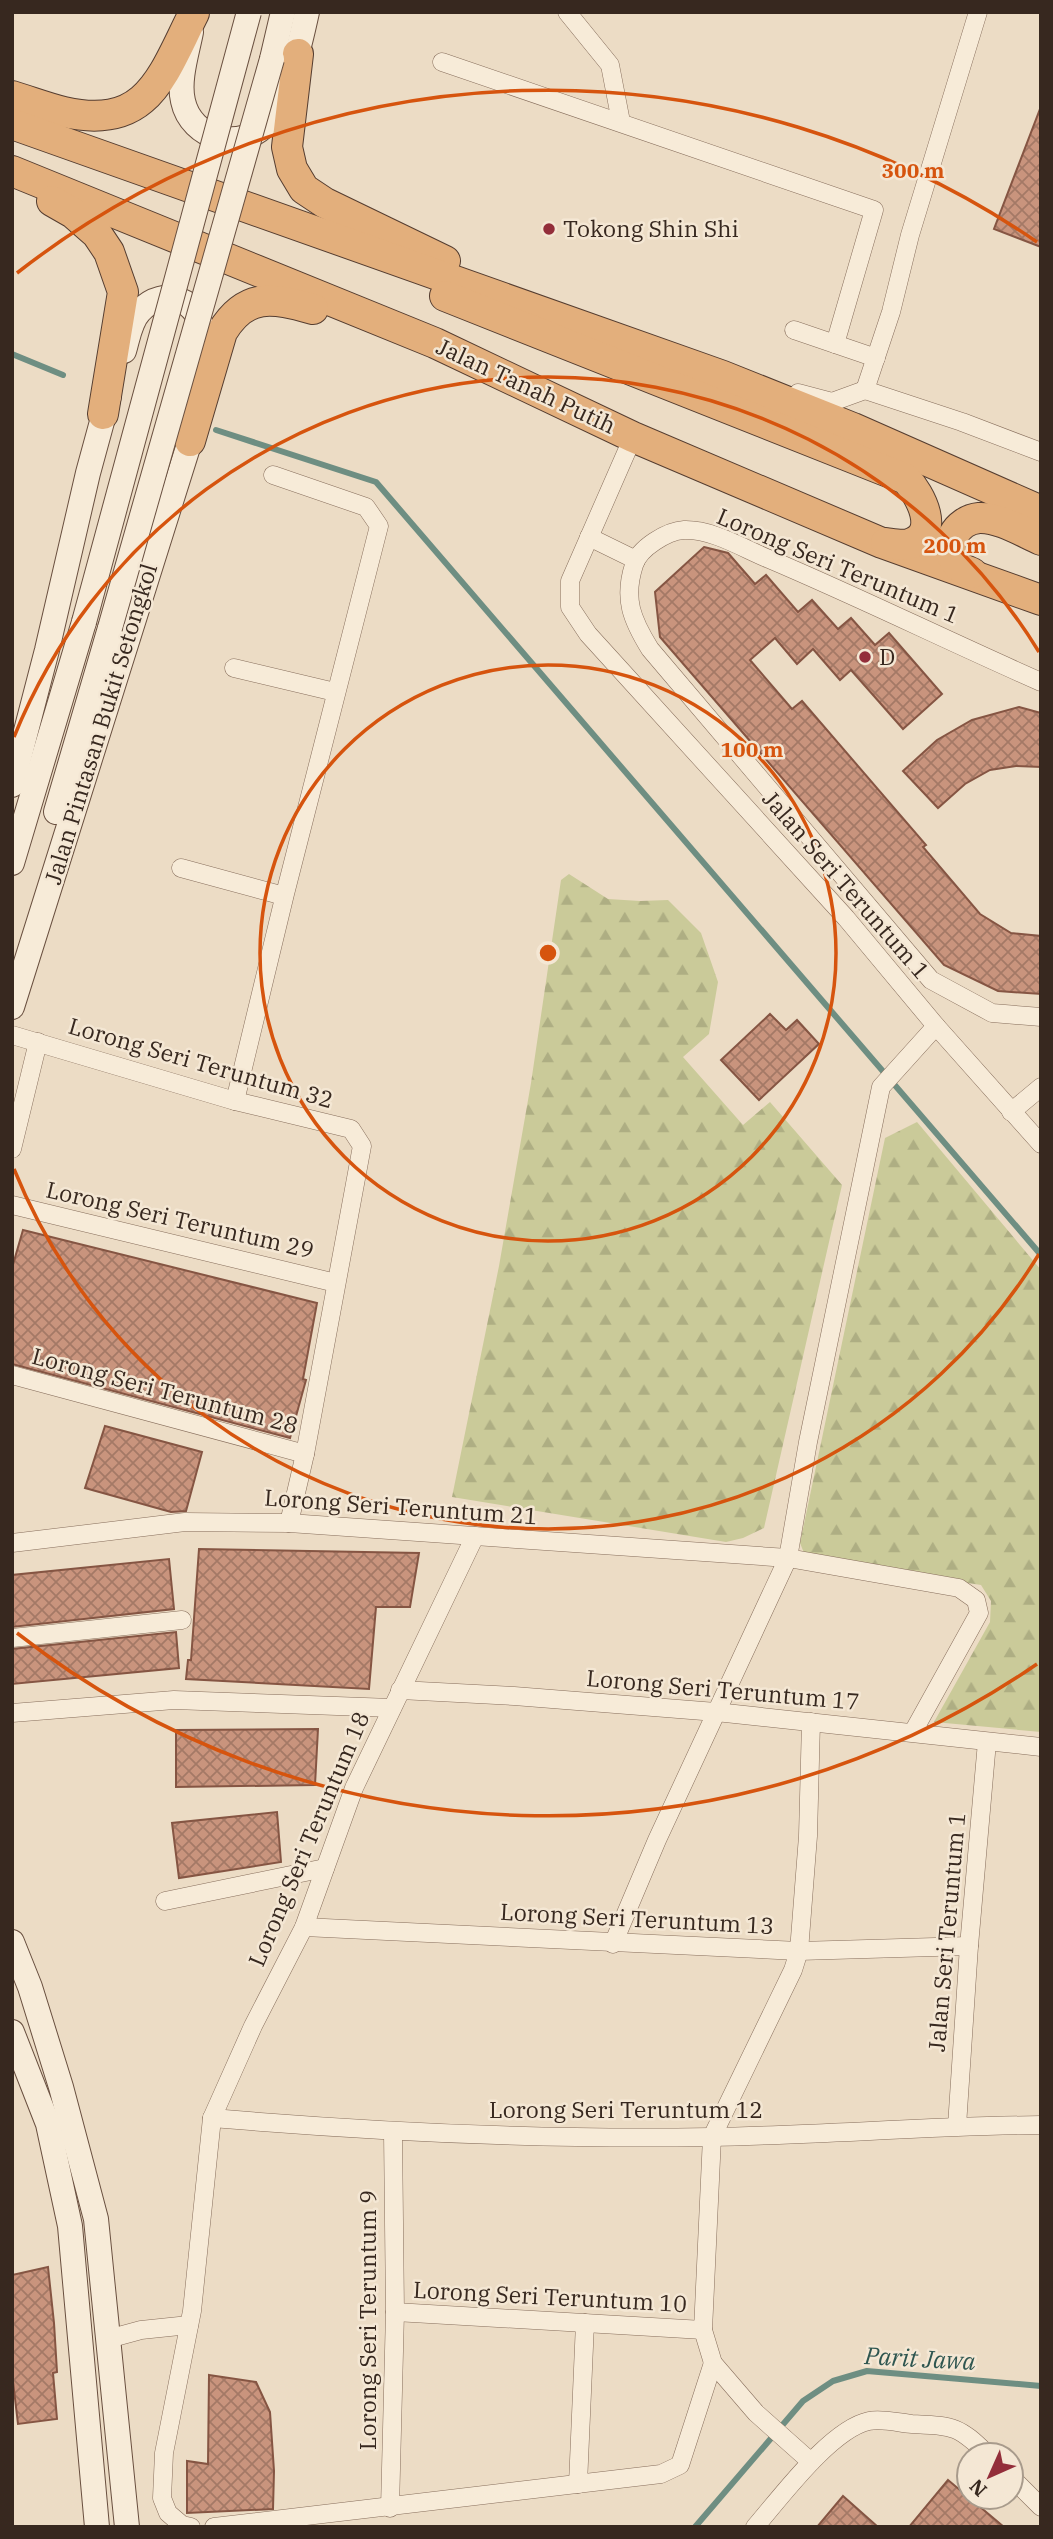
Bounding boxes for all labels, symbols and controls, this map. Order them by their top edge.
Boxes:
text: 300 m [881,156,945,184]
place label: Tokong Shin Shi [563,213,739,243]
marker: Tokong Shin Shi [541,221,557,237]
street label: Jalan Tanah Putih [432,330,621,440]
street label: Lorong Seri Teruntum 1 [713,500,964,630]
text: 200 m [923,531,987,559]
street label: Jalan Pintasan Bukit Setongkol [37,560,163,888]
place label: D [879,641,895,671]
marker: D [857,649,873,665]
text: 100 m [720,735,784,763]
street label: Jalan Seri Teruntum 1 [757,784,937,985]
centre of rings [536,941,560,965]
street label: Lorong Seri Teruntum 32 [65,1010,337,1114]
street label: Lorong Seri Teruntum 29 [43,1174,317,1264]
street label: Lorong Seri Teruntum 28 [29,1340,301,1440]
street label: Lorong Seri Teruntum 21 [263,1481,539,1531]
street label: Lorong Seri Teruntum 17 [585,1662,861,1716]
street label: Lorong Seri Teruntum 18 [241,1707,375,1971]
street label: Jalan Seri Teruntum 1 [921,1811,971,2053]
street label: Lorong Seri Teruntum 13 [499,1896,775,1940]
street label: Lorong Seri Teruntum 12 [489,2094,763,2124]
street label: Lorong Seri Teruntum 9 [352,2190,382,2450]
street label: Lorong Seri Teruntum 10 [412,2274,688,2318]
water label: Parit Jawa [863,2339,976,2377]
north arrow [955,2441,1025,2511]
text: N [964,2474,992,2502]

